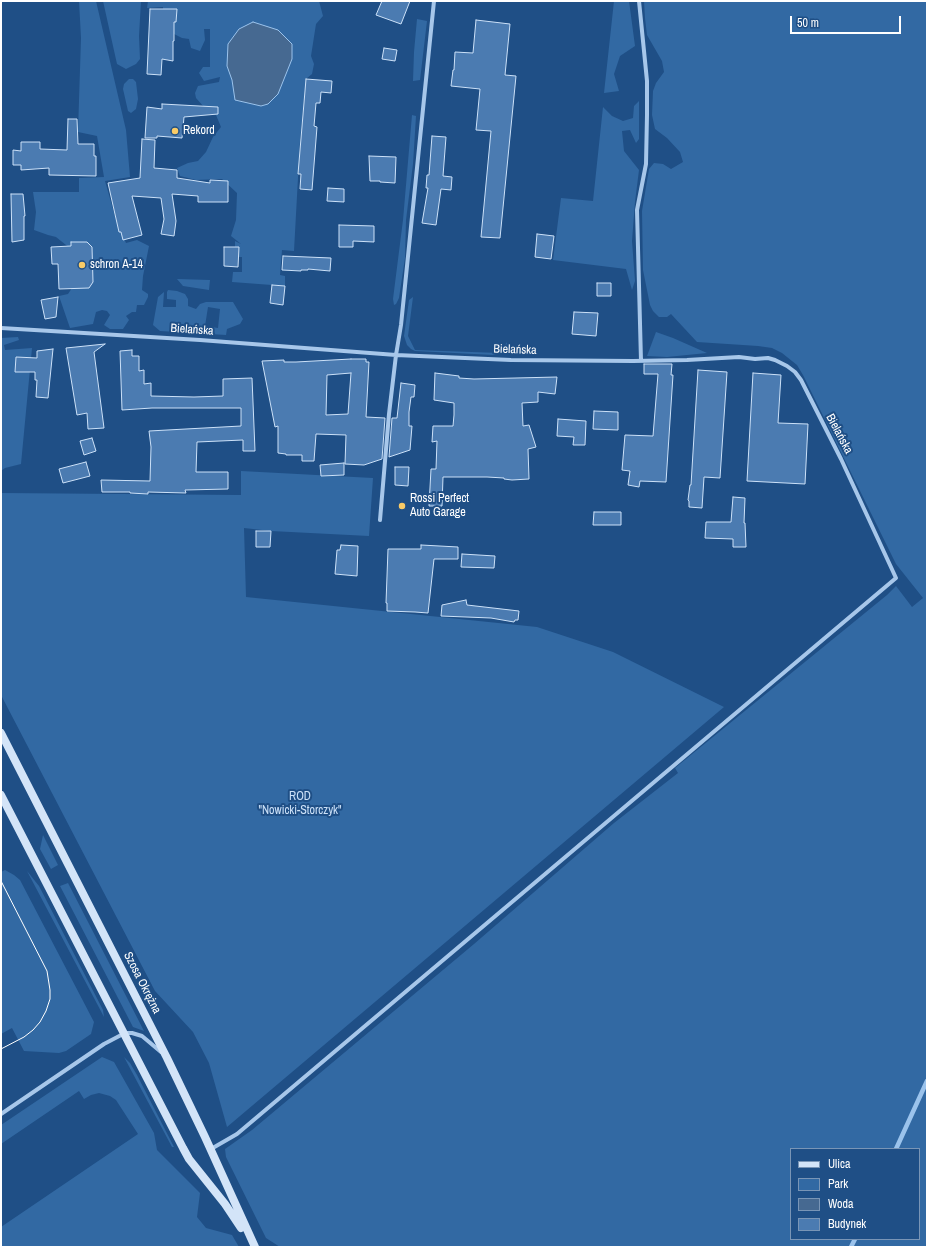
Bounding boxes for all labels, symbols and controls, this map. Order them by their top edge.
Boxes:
scale bar [792,8,903,34]
text: 50 m [797,15,819,31]
place label: Rekord [183,124,215,138]
marker: Rekord [170,126,180,136]
place label: schron A-14 [90,258,143,272]
marker: schron A-14 [77,260,87,270]
street label: Bielańska [170,321,214,339]
street label: Bielańska [493,342,537,358]
street label: Bielańska [822,412,856,456]
place label: Rossi Perfect Auto Garage [410,492,469,520]
marker: Rossi Perfect Auto Garage [397,501,407,511]
park label: ROD "Nowicki-Storczyk" [259,790,341,818]
street label: Szosa Okrężna [120,950,164,1016]
legend [790,1148,920,1240]
text: Ulica [828,1156,850,1172]
text: Park [828,1176,848,1192]
text: Woda [828,1196,854,1212]
text: Budynek [828,1216,866,1232]

